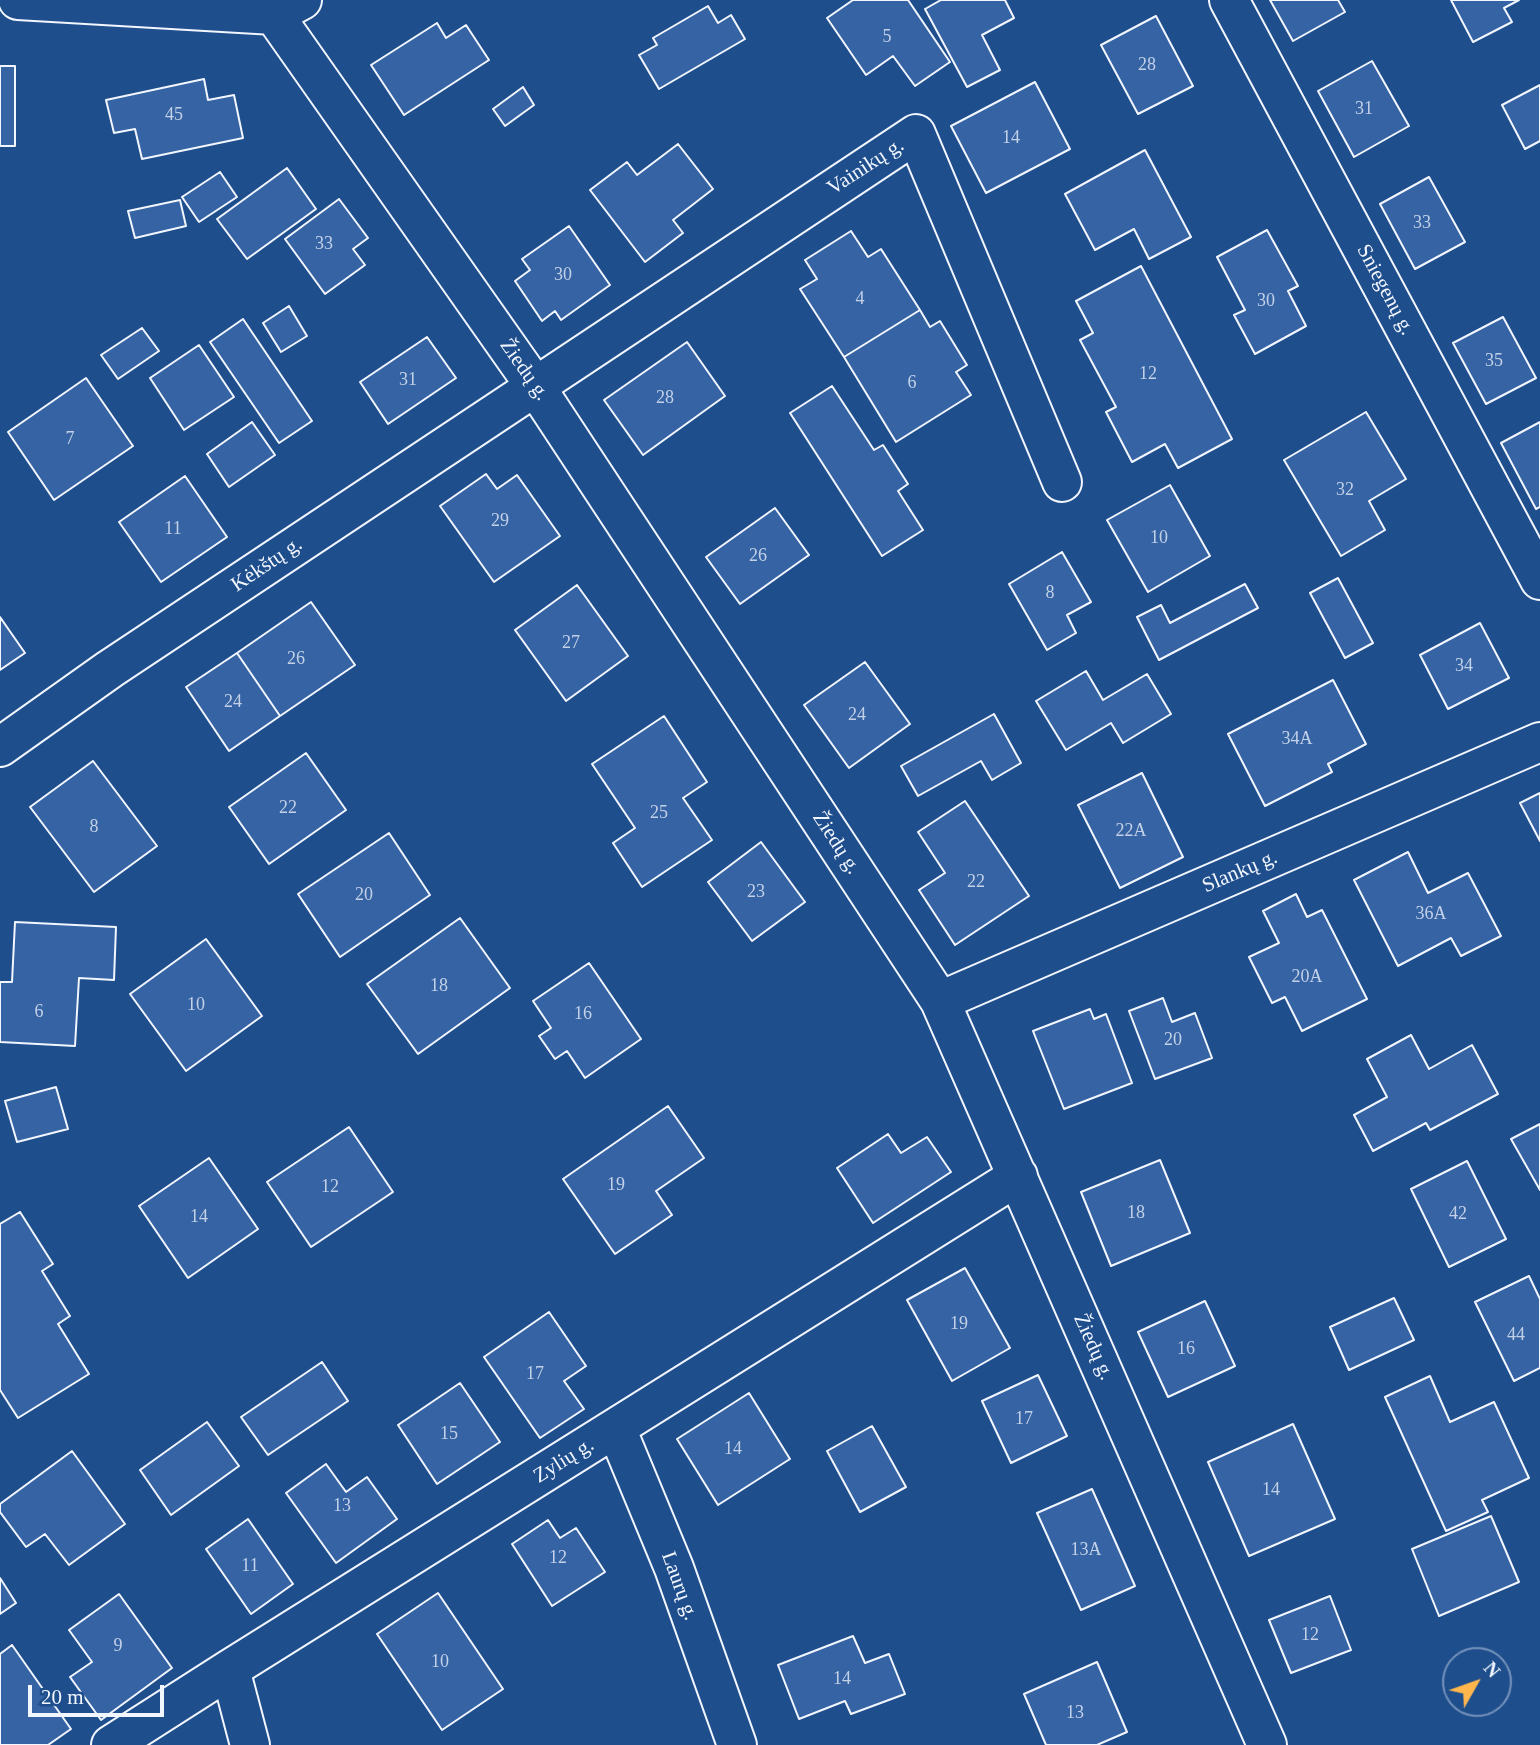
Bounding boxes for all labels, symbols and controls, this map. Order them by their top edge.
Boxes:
house number: 5 [882,26,891,48]
house number: 28 [1138,54,1156,76]
house number: 31 [1355,98,1373,120]
house number: 45 [165,104,183,126]
house number: 14 [1002,127,1020,149]
street label: Vainikų g. [823,133,909,201]
house number: 33 [1413,212,1431,234]
house number: 33 [315,233,333,255]
street label: Sniegenų g. [1351,240,1419,340]
house number: 30 [554,264,572,286]
house number: 4 [856,288,864,310]
house number: 30 [1257,290,1275,312]
street label: Žiedų g. [494,334,554,406]
house number: 35 [1485,350,1503,372]
house number: 12 [1139,363,1157,385]
house number: 31 [399,369,417,391]
house number: 6 [908,372,916,394]
house number: 28 [656,387,674,409]
house number: 7 [66,428,74,450]
house number: 32 [1336,479,1354,501]
house number: 29 [491,510,509,532]
house number: 11 [164,518,182,540]
house number: 10 [1150,527,1168,549]
street label: Kėkštų g. [227,532,307,598]
house number: 26 [749,545,767,567]
house number: 8 [1046,582,1054,604]
house number: 27 [562,632,580,654]
house number: 26 [287,648,305,670]
house number: 34 [1455,655,1473,677]
house number: 24 [224,691,242,713]
house number: 24 [848,704,866,726]
house number: 34A [1282,728,1312,750]
house number: 22 [279,797,297,819]
house number: 25 [650,802,668,824]
street label: Žiedų g. [806,807,866,879]
house number: 8 [90,816,98,838]
house number: 22A [1116,820,1146,842]
street label: Slankų g. [1199,845,1281,899]
house number: 22 [967,871,985,893]
house number: 23 [747,881,765,903]
house number: 20 [355,884,373,906]
house number: 36A [1416,903,1446,925]
house number: 20A [1292,966,1322,988]
house number: 18 [430,975,448,997]
house number: 10 [187,994,205,1016]
house number: 6 [34,1001,44,1023]
house number: 16 [574,1003,592,1025]
house number: 20 [1164,1029,1182,1051]
house number: 19 [607,1174,625,1196]
house number: 12 [321,1176,339,1198]
house number: 18 [1127,1202,1145,1224]
house number: 42 [1449,1203,1467,1225]
house number: 14 [190,1206,208,1228]
street label: Žiedų g. [1067,1310,1119,1384]
house number: 19 [950,1313,968,1335]
house number: 44 [1507,1324,1525,1346]
house number: 16 [1177,1338,1195,1360]
house number: 17 [526,1363,544,1385]
house number: 17 [1015,1408,1033,1430]
house number: 15 [440,1423,458,1445]
street label: Zylių g. [529,1433,599,1489]
house number: 14 [724,1438,742,1460]
house number: 14 [1262,1479,1280,1501]
house number: 13 [333,1495,351,1517]
house number: 13A [1071,1539,1101,1561]
house number: 12 [549,1547,567,1569]
street label: Laurų g. [655,1548,703,1624]
house number: 11 [241,1555,259,1577]
house number: 12 [1301,1624,1319,1646]
house number: 9 [114,1635,122,1657]
north arrow [1442,1647,1512,1717]
house number: 10 [431,1651,449,1673]
text: N [1479,1657,1504,1681]
house number: 14 [833,1668,851,1690]
scale bar [32,1672,168,1716]
text: 20 m [41,1685,84,1709]
house number: 13 [1066,1702,1084,1724]

